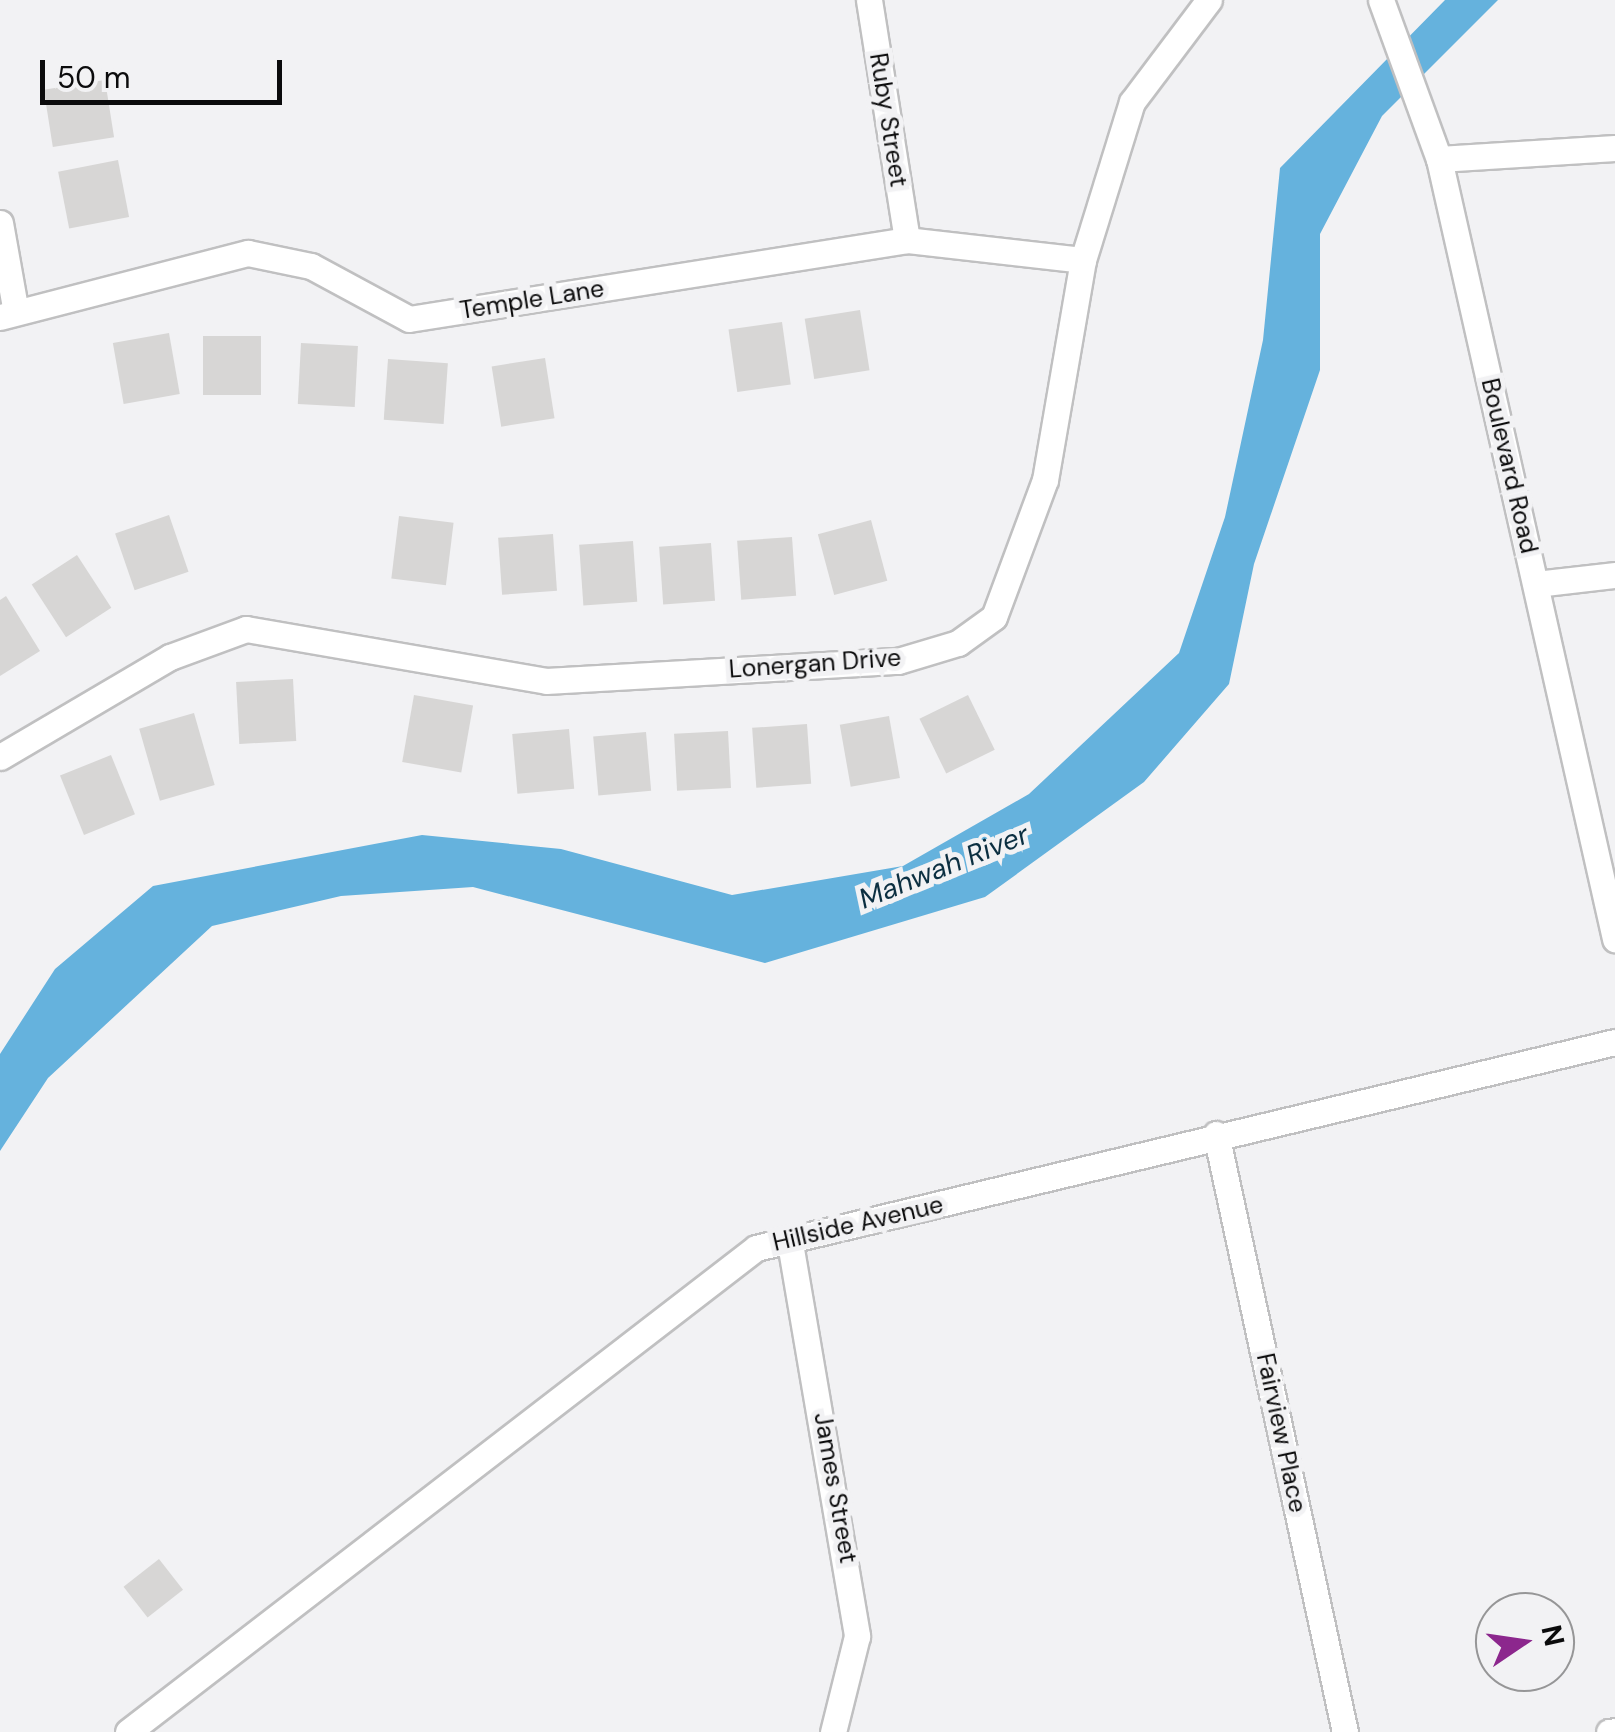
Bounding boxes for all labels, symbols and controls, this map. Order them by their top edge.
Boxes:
scale bar [45,40,288,102]
street label: Ruby Street [863,51,913,189]
text: 50 m [57,58,131,97]
street label: Temple Lane [458,274,606,326]
street label: Boulevard Road [1474,375,1544,557]
street label: Lonergan Drive [728,643,902,685]
water label: Mahwah River [854,818,1034,916]
street label: Hillside Avenue [770,1190,946,1258]
street label: Fairview Place [1249,1351,1313,1515]
street label: James Street [807,1410,863,1566]
north arrow [1475,1592,1575,1692]
text: N [1532,1621,1573,1650]

